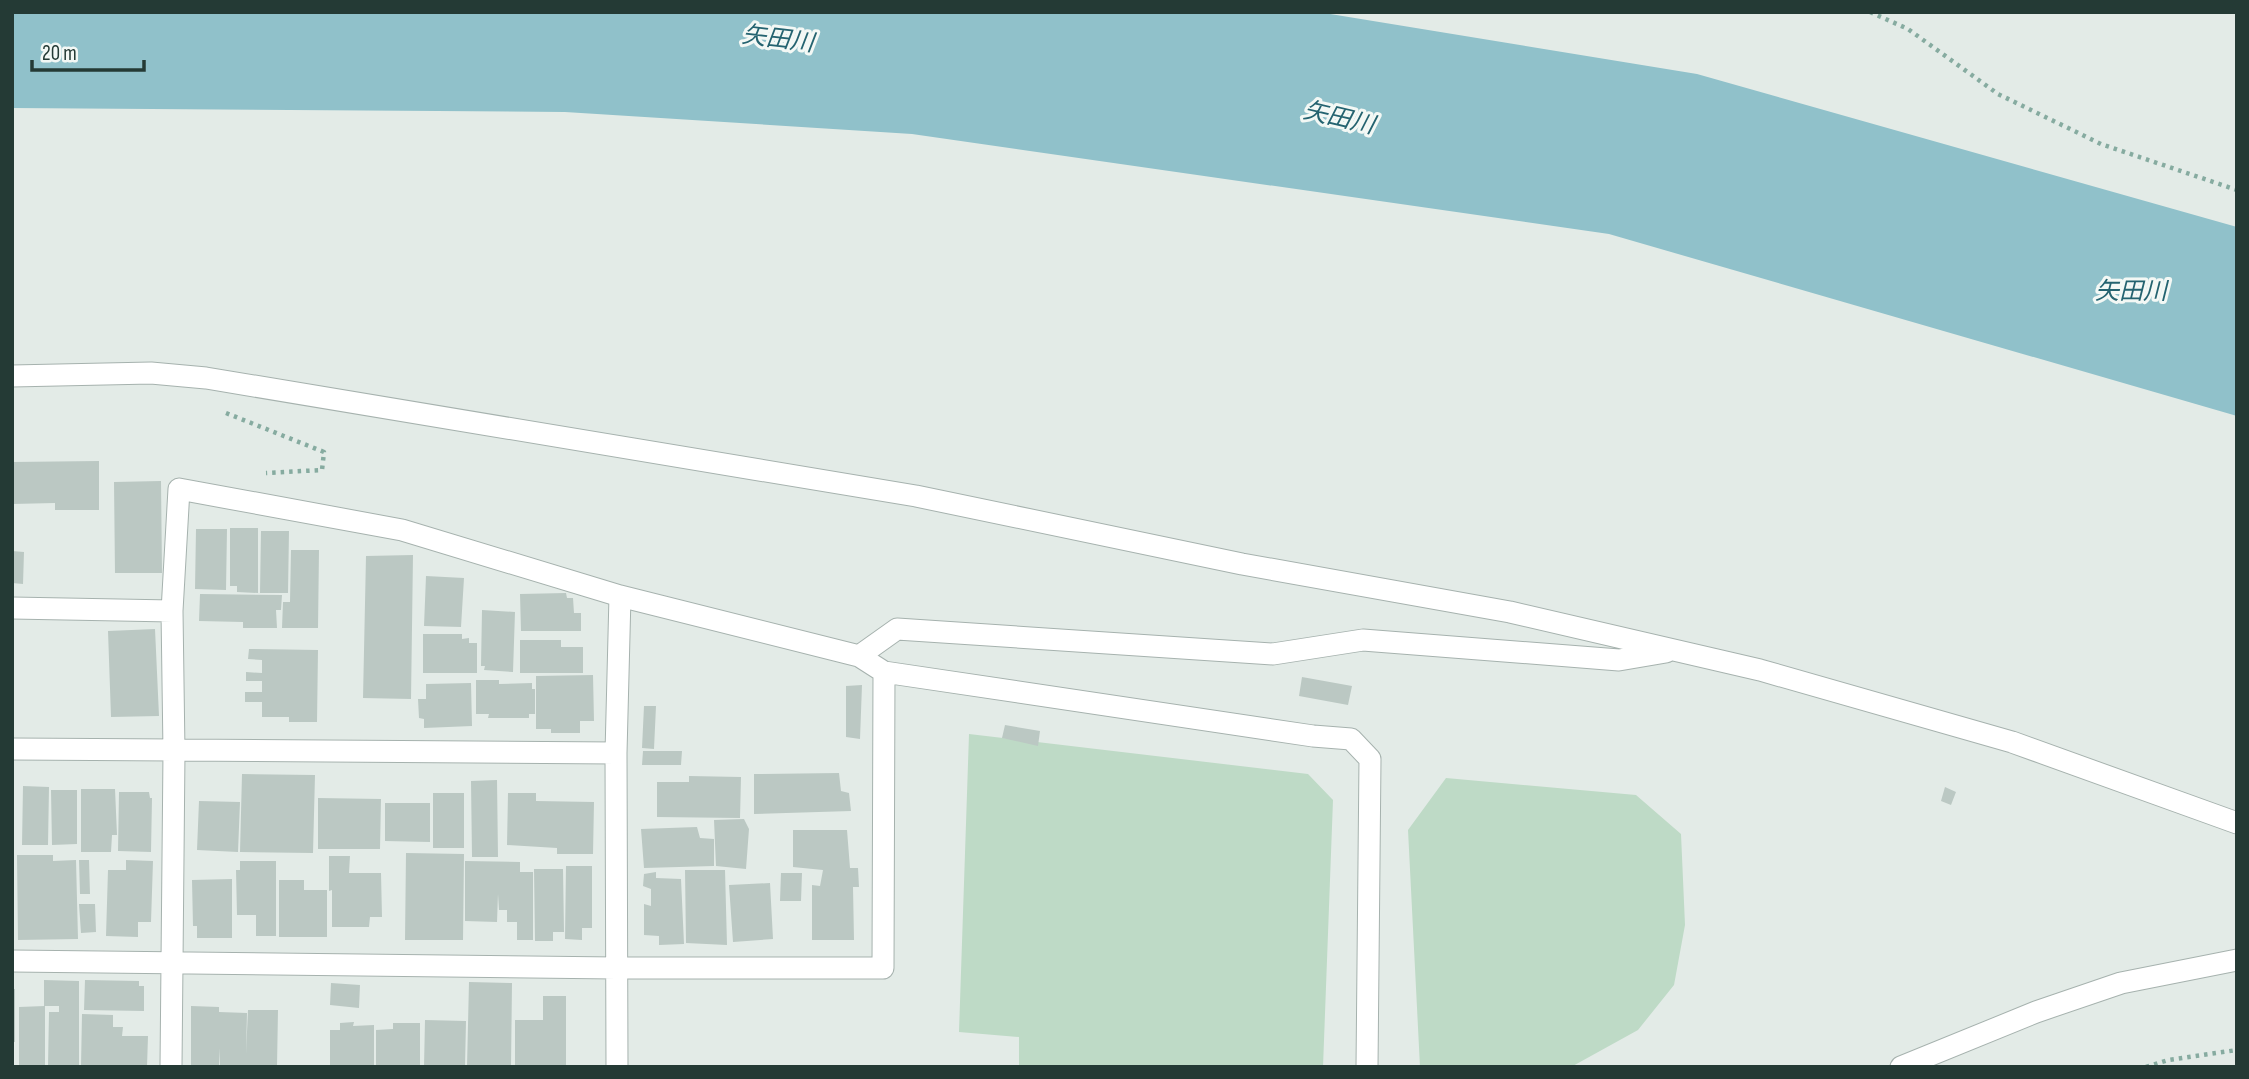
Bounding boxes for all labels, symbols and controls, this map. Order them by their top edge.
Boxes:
water label: 矢田川 [741,20,818,58]
scale bar [32,28,144,72]
text: 20 m [42,41,77,66]
water label: 矢田川 [1301,96,1380,141]
water label: 矢田川 [2095,277,2170,306]

